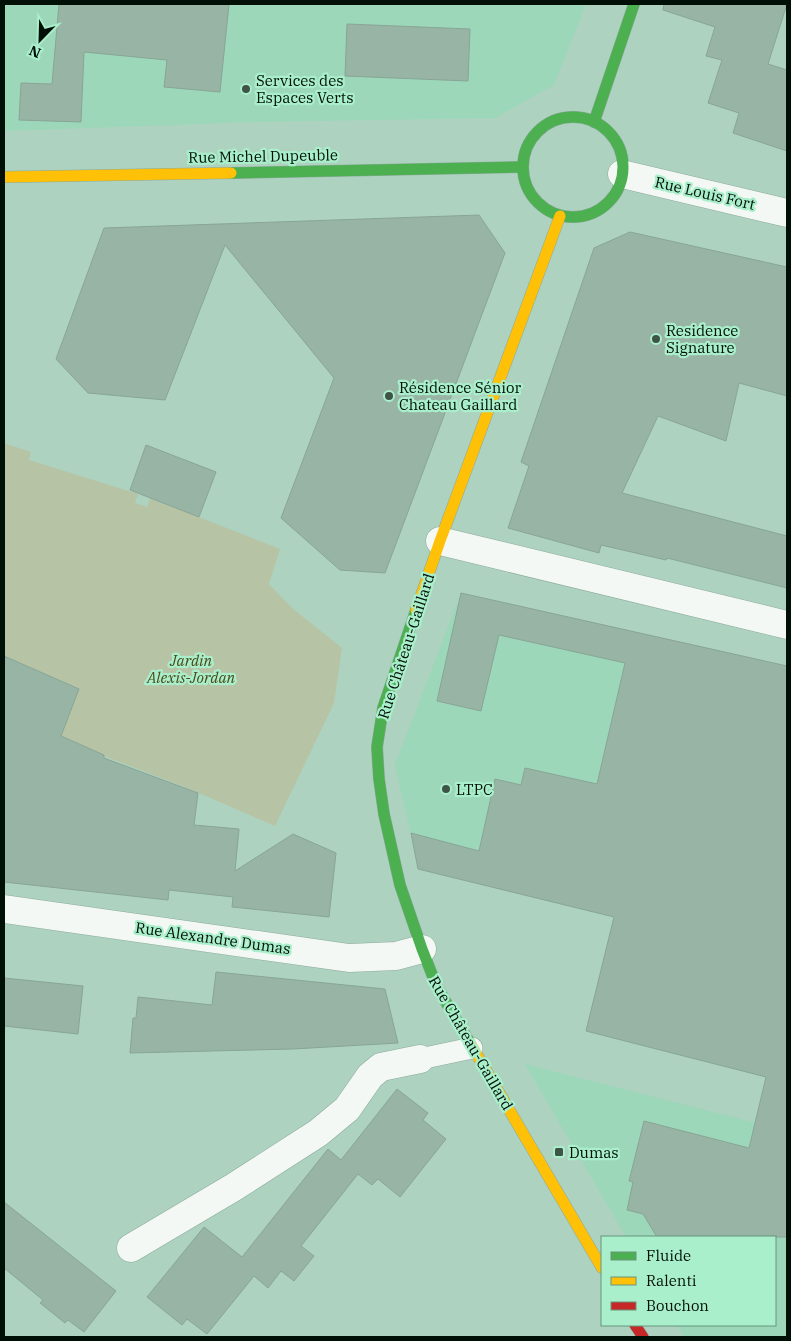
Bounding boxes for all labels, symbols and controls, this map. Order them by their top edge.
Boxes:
north arrow [15,15,65,65]
text: N [26,42,44,62]
place label: Services des Espaces Verts [256,71,354,107]
marker: Services des Espaces Verts [240,83,252,95]
street label: Rue Michel Dupeuble [188,145,338,167]
street label: Rue Louis Fort [653,172,757,214]
place label: Residence Signature [666,321,738,357]
marker: Residence Signature [650,333,662,345]
place label: Résidence Sénior Chateau Gaillard [399,378,521,414]
marker: Résidence Sénior Chateau Gaillard [383,390,395,402]
street label: Rue Château-Gaillard [373,571,439,721]
park label: Jardin Alexis-Jordan [146,651,236,687]
place label: LTPC [456,780,493,799]
marker: LTPC [440,783,452,795]
street label: Rue Alexandre Dumas [134,918,292,958]
street label: Rue Château-Gaillard [425,972,517,1114]
place label: Dumas [569,1143,619,1162]
marker: Dumas [553,1146,565,1158]
legend [601,1236,776,1326]
text: Fluide [646,1246,691,1265]
text: Ralenti [646,1271,697,1290]
text: Bouchon [646,1296,709,1315]

